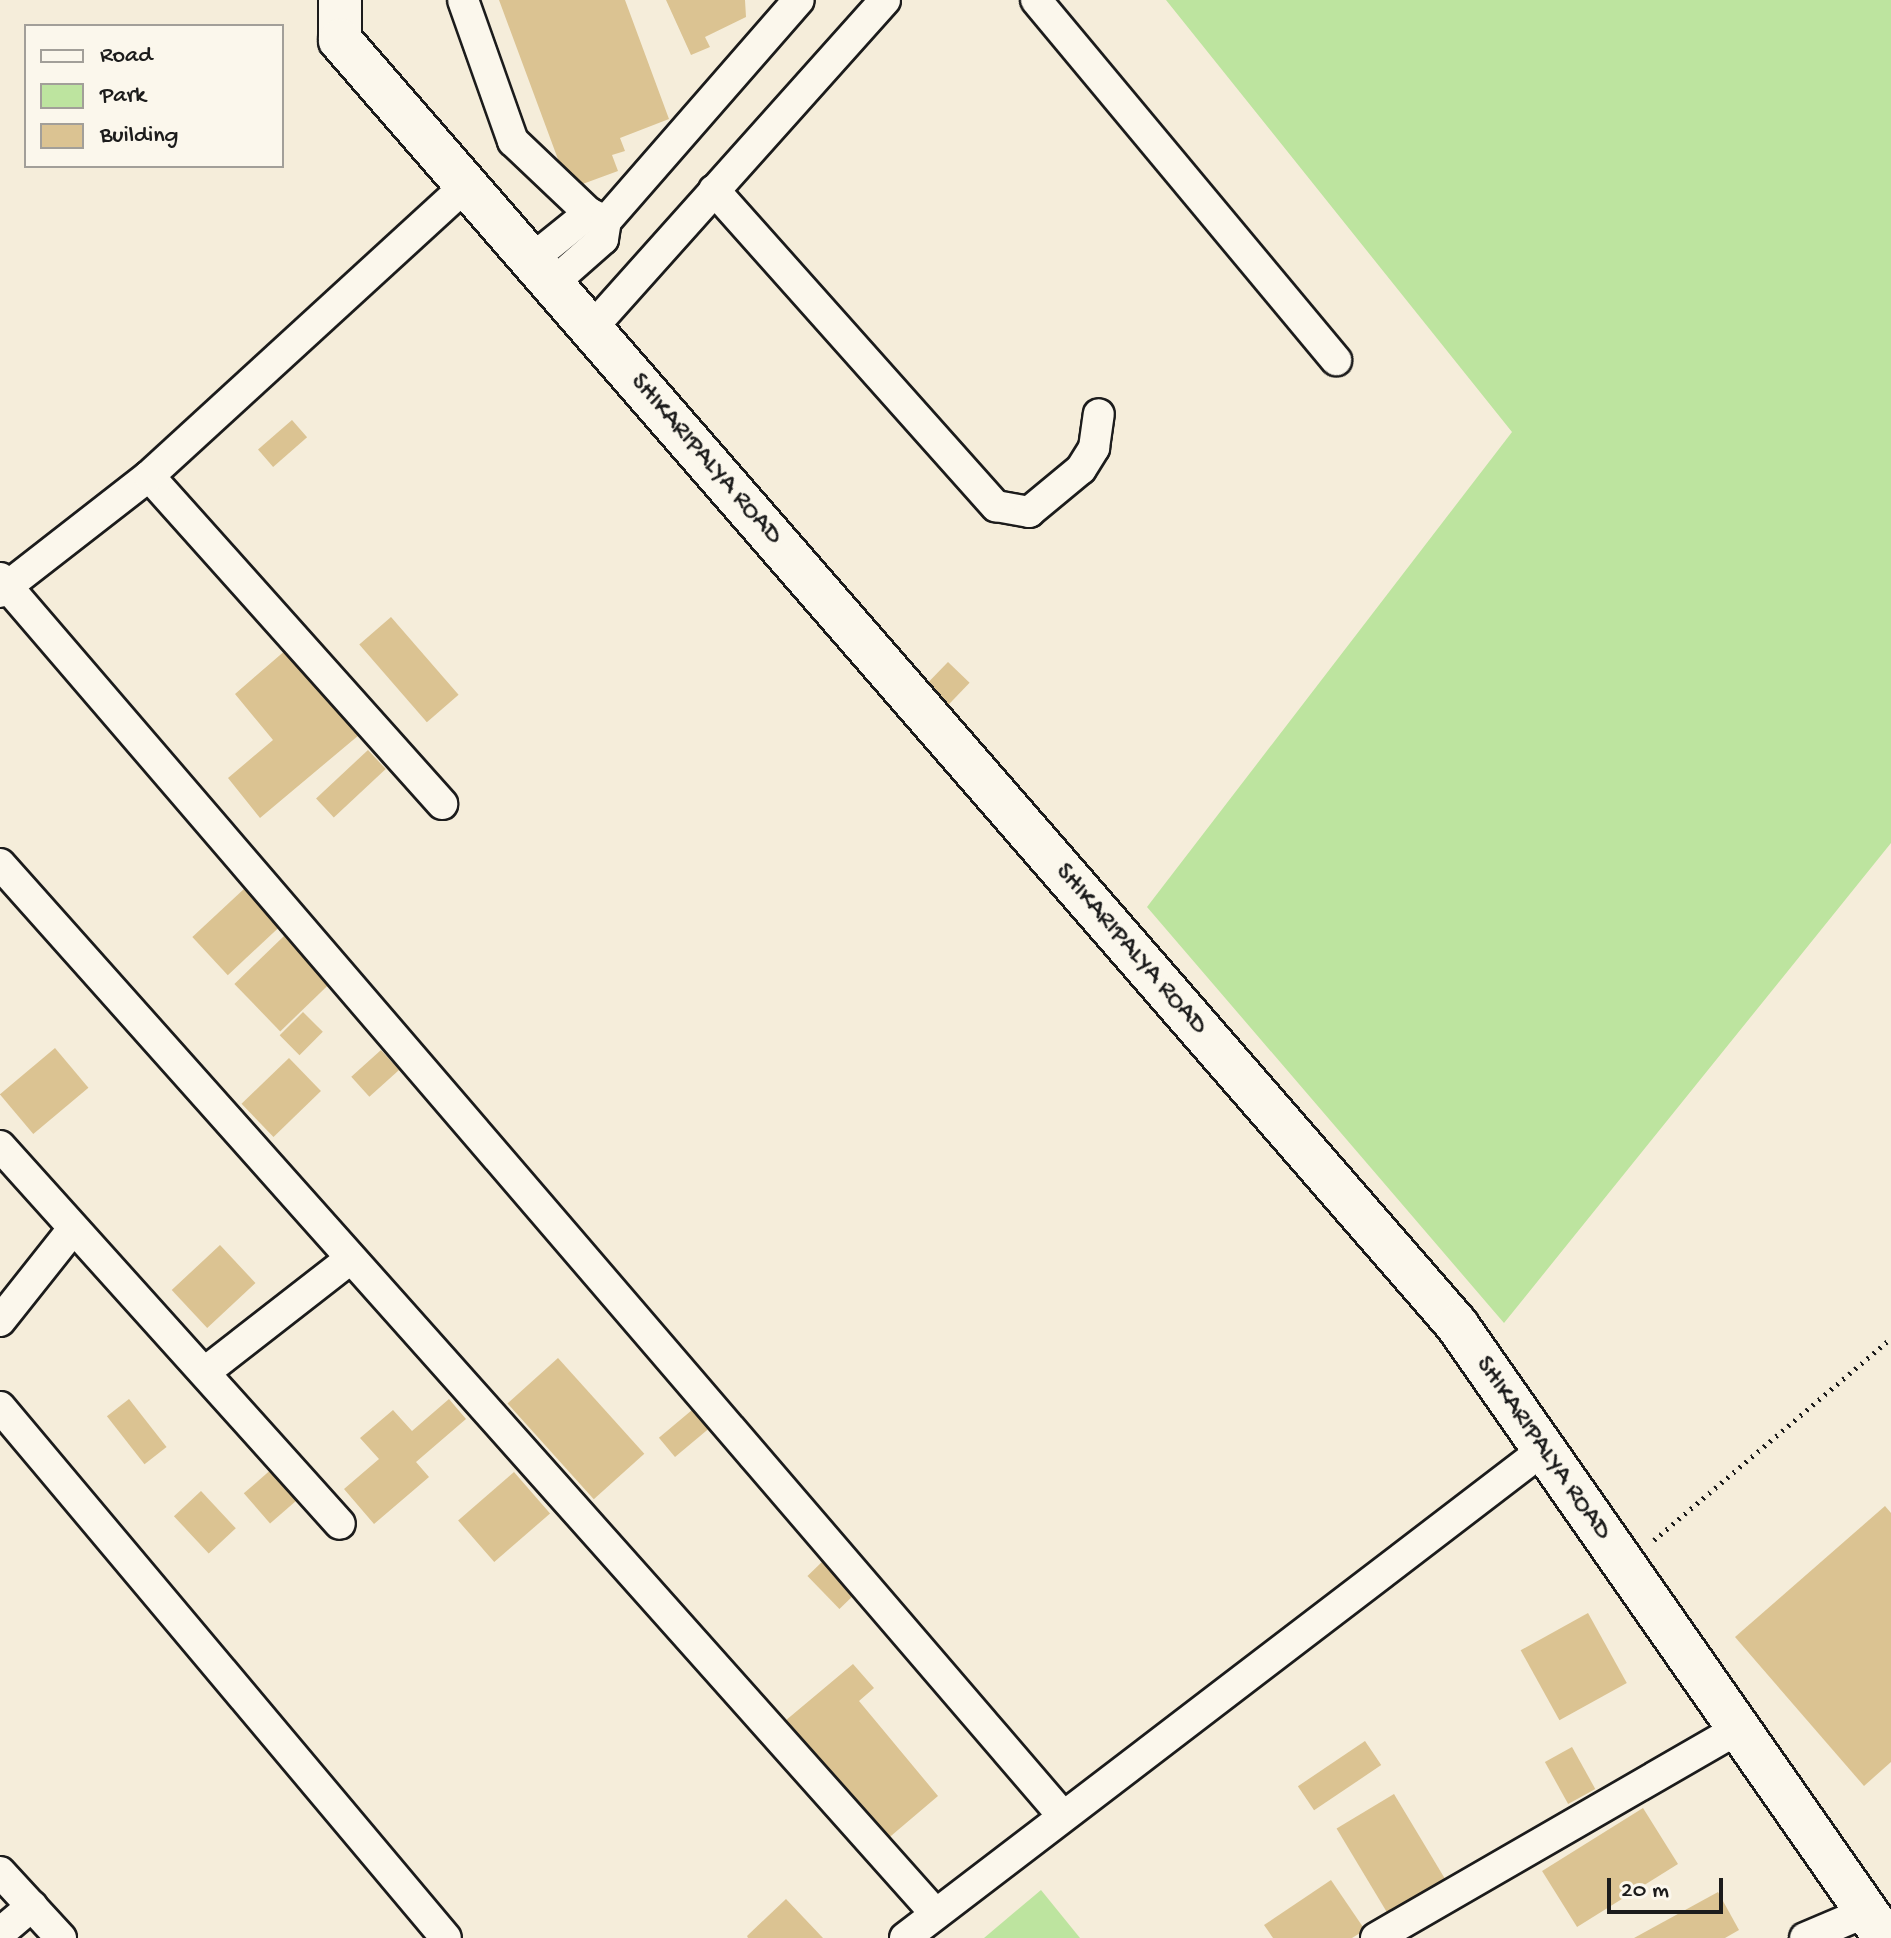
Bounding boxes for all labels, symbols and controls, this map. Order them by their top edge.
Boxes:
legend [24,24,284,168]
text: Road [100,42,152,71]
text: Park [100,82,146,111]
text: Building [100,122,178,151]
street label: SHIKARIPALYA ROAD [622,368,788,552]
street label: SHIKARIPALYA ROAD [1047,858,1213,1042]
street label: SHIKARIPALYA ROAD [1467,1351,1617,1547]
scale bar [1611,1862,1727,1912]
text: 20 m [1621,1877,1669,1906]

